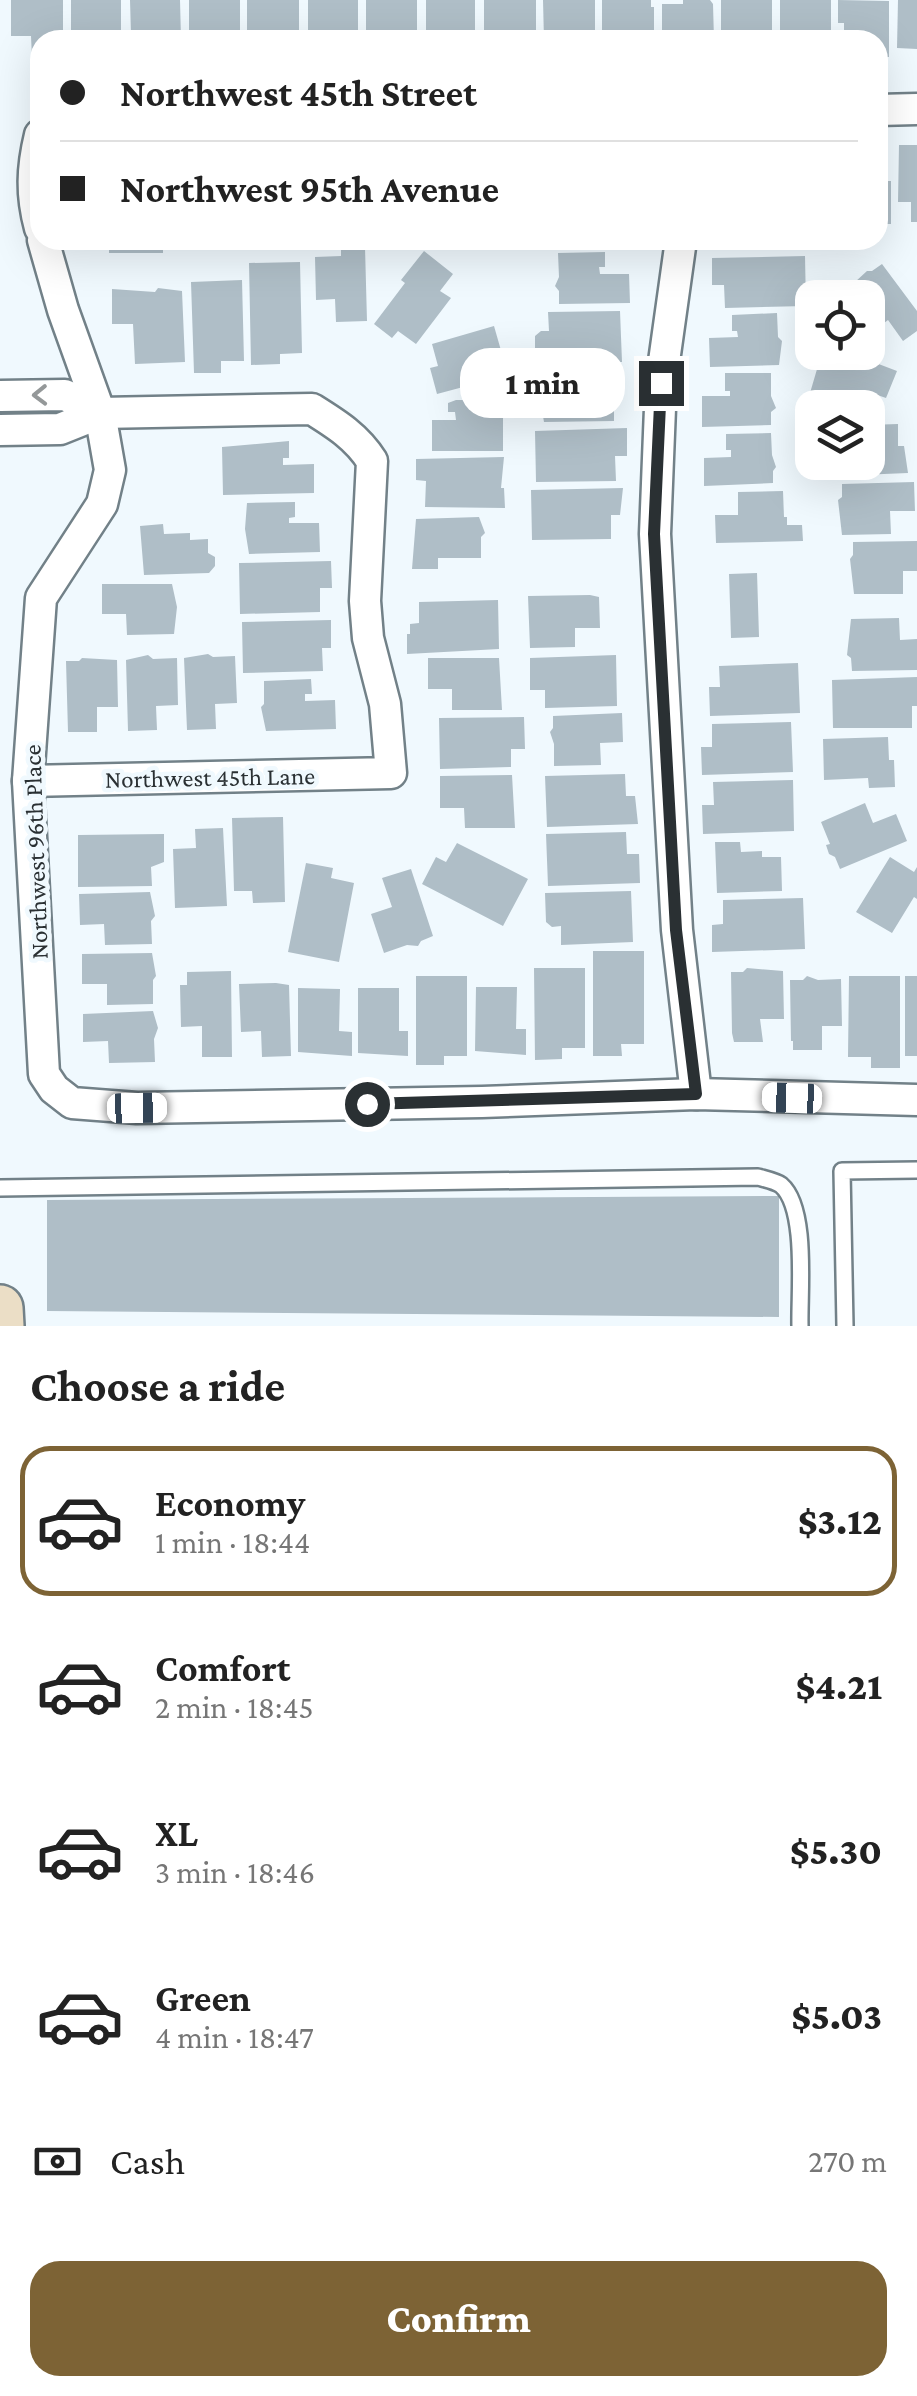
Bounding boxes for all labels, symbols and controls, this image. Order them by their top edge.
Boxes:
text: Northwest 45th Street [120,72,477,114]
text: Northwest 95th Avenue [120,168,499,210]
map controls [795,280,885,480]
button: locate [795,280,885,370]
callout: 1 min [461,348,626,418]
route end [639,361,684,406]
text: 1 min [505,365,580,401]
one-way arrow [31,385,47,406]
button: layers [795,390,885,480]
street label: Northwest 96th Place [18,744,53,960]
street label: Northwest 45th Lane [105,762,315,793]
route start [345,1082,390,1127]
car [761,1082,823,1114]
car [107,1092,167,1124]
text: Choose a ride [30,1361,285,1411]
icon: car [35,1476,125,1566]
text: Economy [155,1482,305,1524]
text: $3.12 [798,1500,882,1542]
text: 1 min · 18:44 [155,1524,310,1560]
icon: car [35,1641,125,1731]
text: Comfort [155,1647,291,1689]
text: $4.21 [795,1665,882,1707]
text: 2 min · 18:45 [155,1689,314,1725]
icon: car [35,1806,125,1896]
text: XL [155,1812,198,1854]
text: $5.30 [790,1830,882,1872]
text: 3 min · 18:46 [155,1854,315,1890]
icon: car [35,1971,125,2061]
text: Green [155,1977,251,2019]
text: $5.03 [791,1995,882,2037]
text: 4 min · 18:47 [155,2019,314,2055]
icon: cash [30,2134,85,2189]
text: Cash [110,2140,185,2182]
text: 270 m [808,2143,887,2179]
button: Confirm [30,2261,887,2376]

